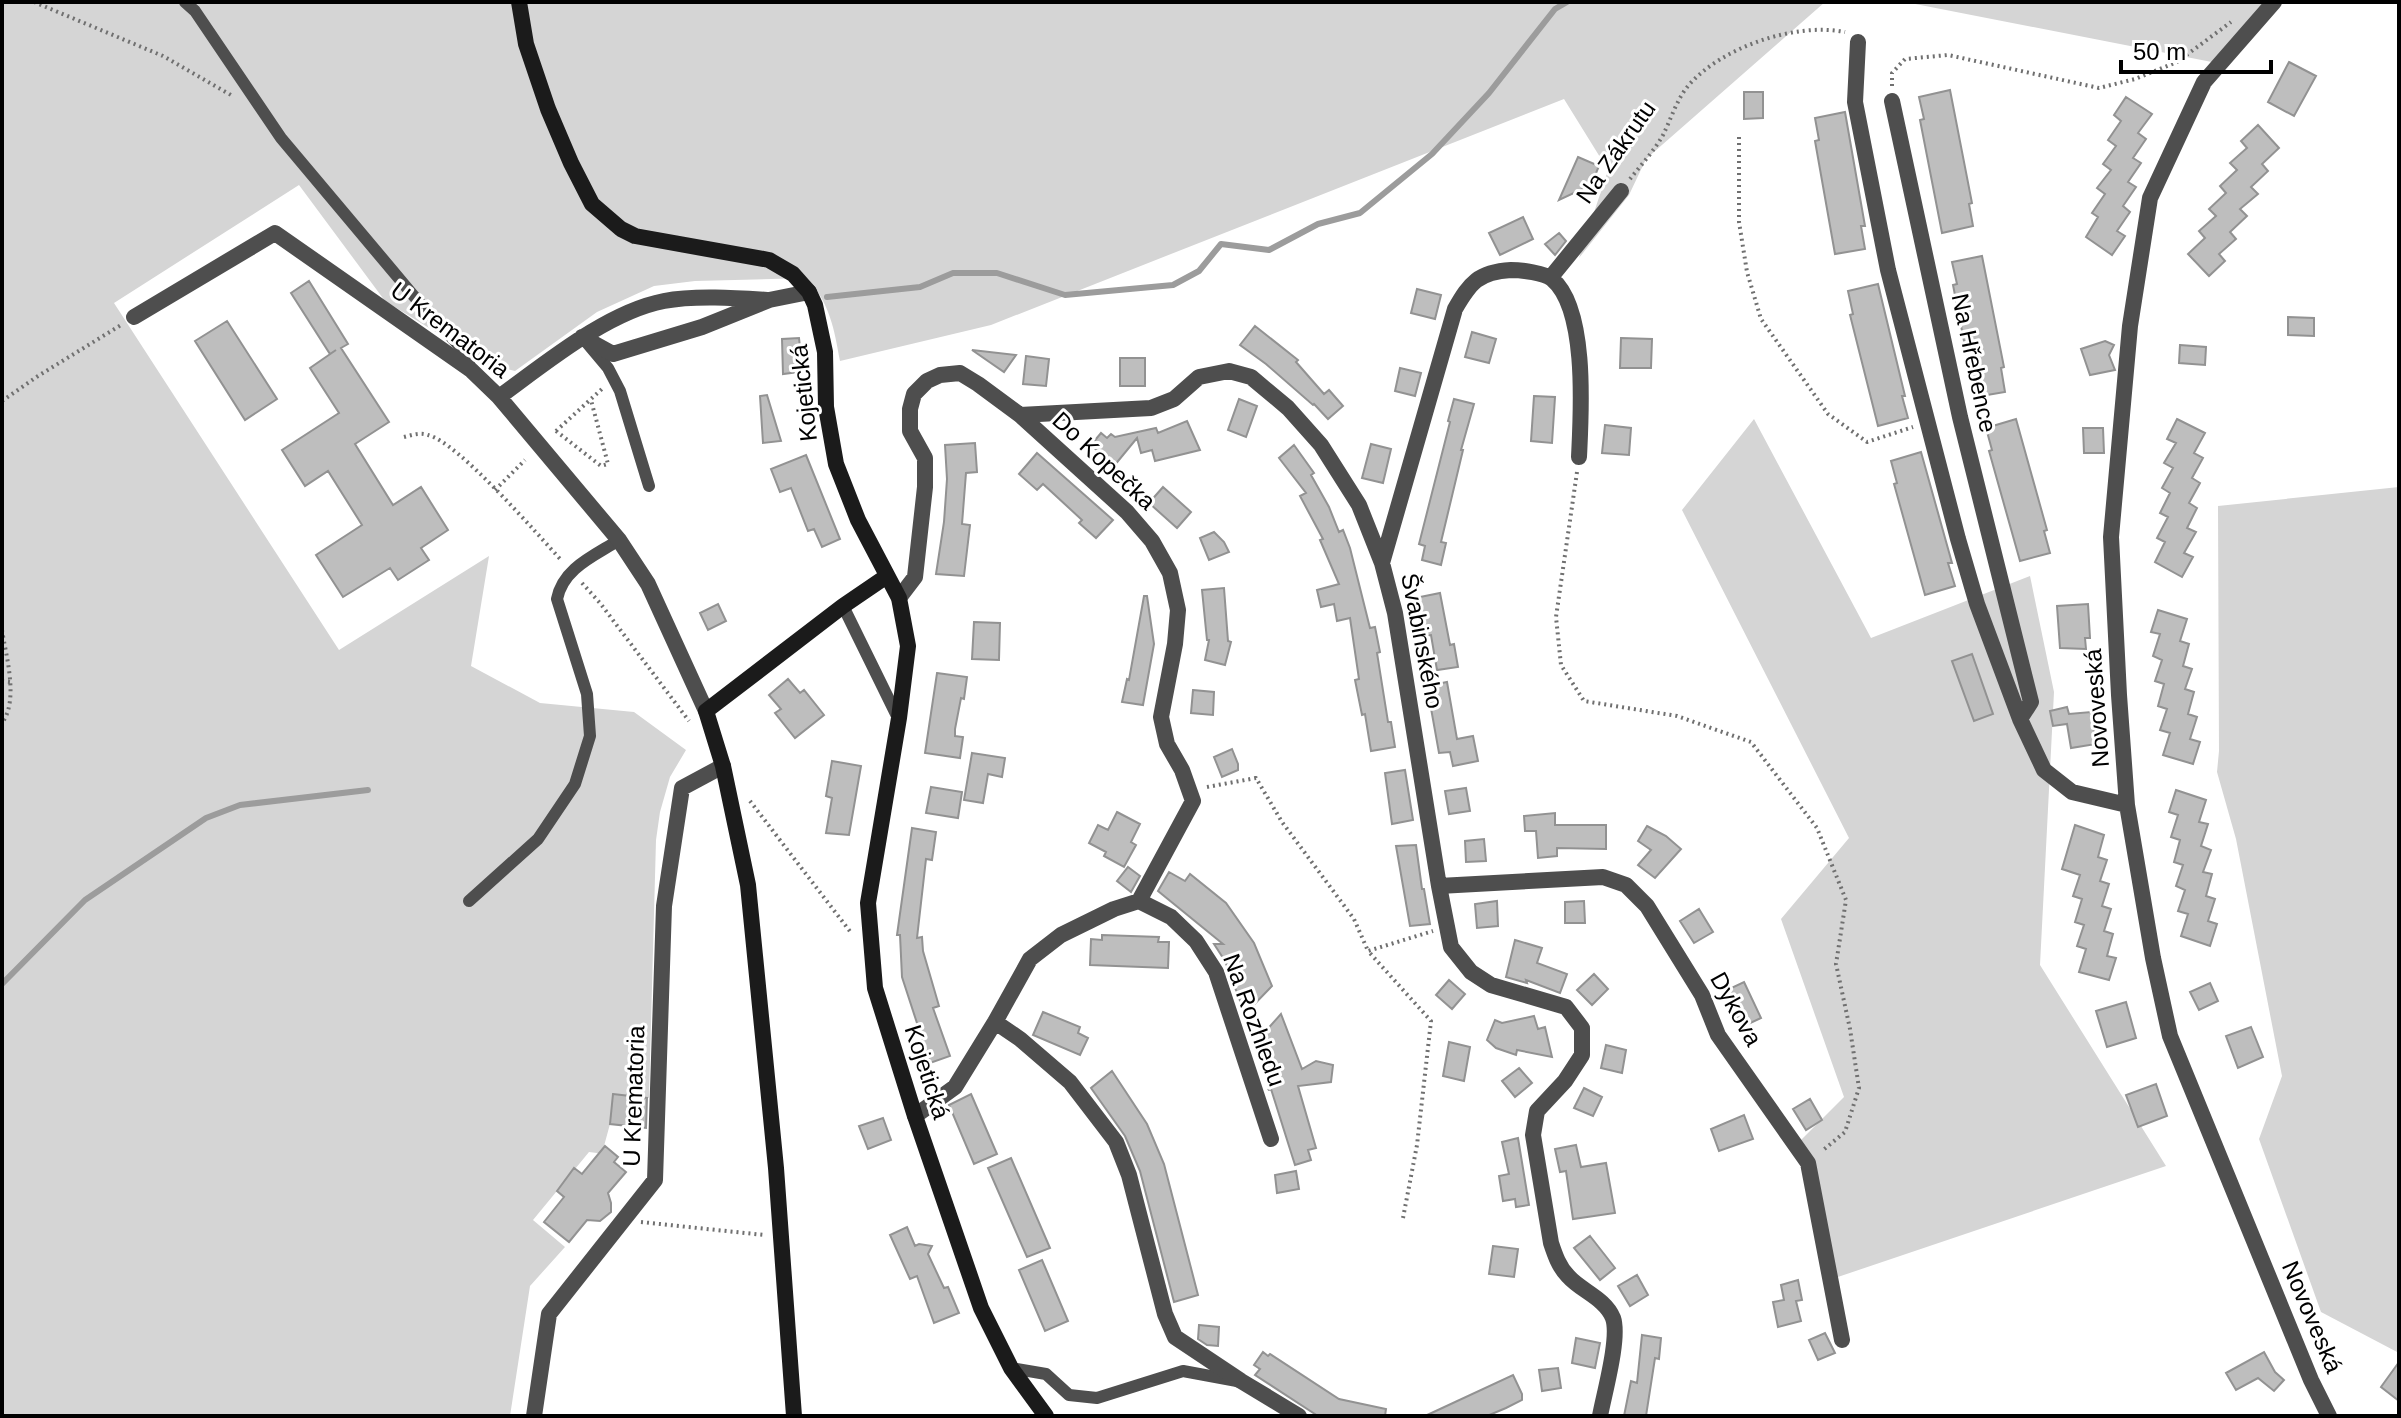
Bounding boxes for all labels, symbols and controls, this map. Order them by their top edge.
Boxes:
scale bar [2121,24,2271,74]
text: 50 m [2133,38,2186,65]
street label: Na Zákrutu [1570,95,1661,208]
street label: U Krematoria [386,276,515,383]
street label: Na Hřebence [1947,291,2002,435]
street label: Kojetická [785,343,822,443]
street label: Do Kopečka [1047,406,1162,516]
street label: Švabinského [1396,571,1449,711]
street label: Novoveská [2079,647,2114,768]
street label: Na Rozhledu [1218,950,1291,1090]
street label: Dykova [1705,967,1768,1051]
street label: Kojetická [900,1021,956,1123]
street label: U Krematoria [618,1024,649,1167]
street label: Novoveská [2277,1257,2348,1377]

